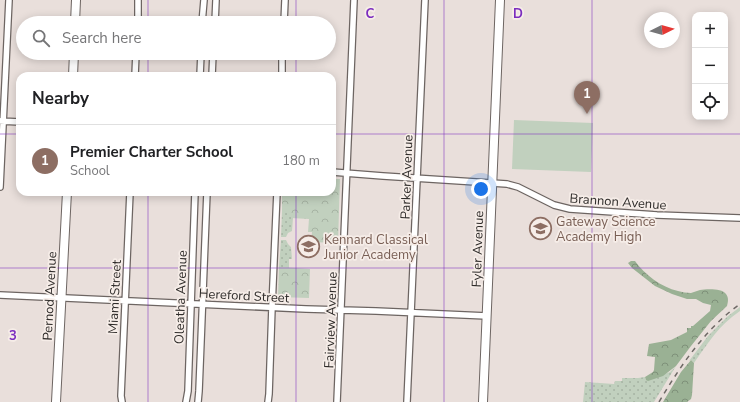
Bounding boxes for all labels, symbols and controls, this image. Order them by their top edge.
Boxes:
text: C [366,5,375,23]
text: D [513,5,523,23]
north arrow [644,12,680,48]
map controls [692,12,728,120]
button: + [692,12,728,48]
search box [16,16,336,60]
icon: search [30,27,52,49]
text: Search here [62,28,142,48]
button: − [692,48,728,84]
pin: 1 [574,81,600,114]
button: locate [692,84,728,120]
text: Nearby [32,87,89,110]
street label: Parker Avenue [397,134,417,220]
text: Premier Charter School [70,142,233,162]
text: 1 [41,152,49,170]
text: 180 m [282,152,320,170]
text: School [70,162,110,180]
your location [471,179,491,199]
street label: Brannon Avenue [569,190,667,214]
street label: Fyler Avenue [468,210,488,288]
place label: Gateway Science Academy High [556,213,656,246]
school or university icon: Gateway Science Academy High [527,215,553,241]
place label: Kennard Classical Junior Academy [323,231,428,264]
school or university icon: Kennard Classical Junior Academy [296,233,322,259]
street label: Oleatha Avenue [170,250,192,344]
street label: Pernod Avenue [39,251,61,341]
street label: Miami Street [104,259,126,334]
street label: Fairview Avenue [320,271,342,369]
street label: Hereford Street [198,285,290,307]
text: 3 [9,327,17,345]

